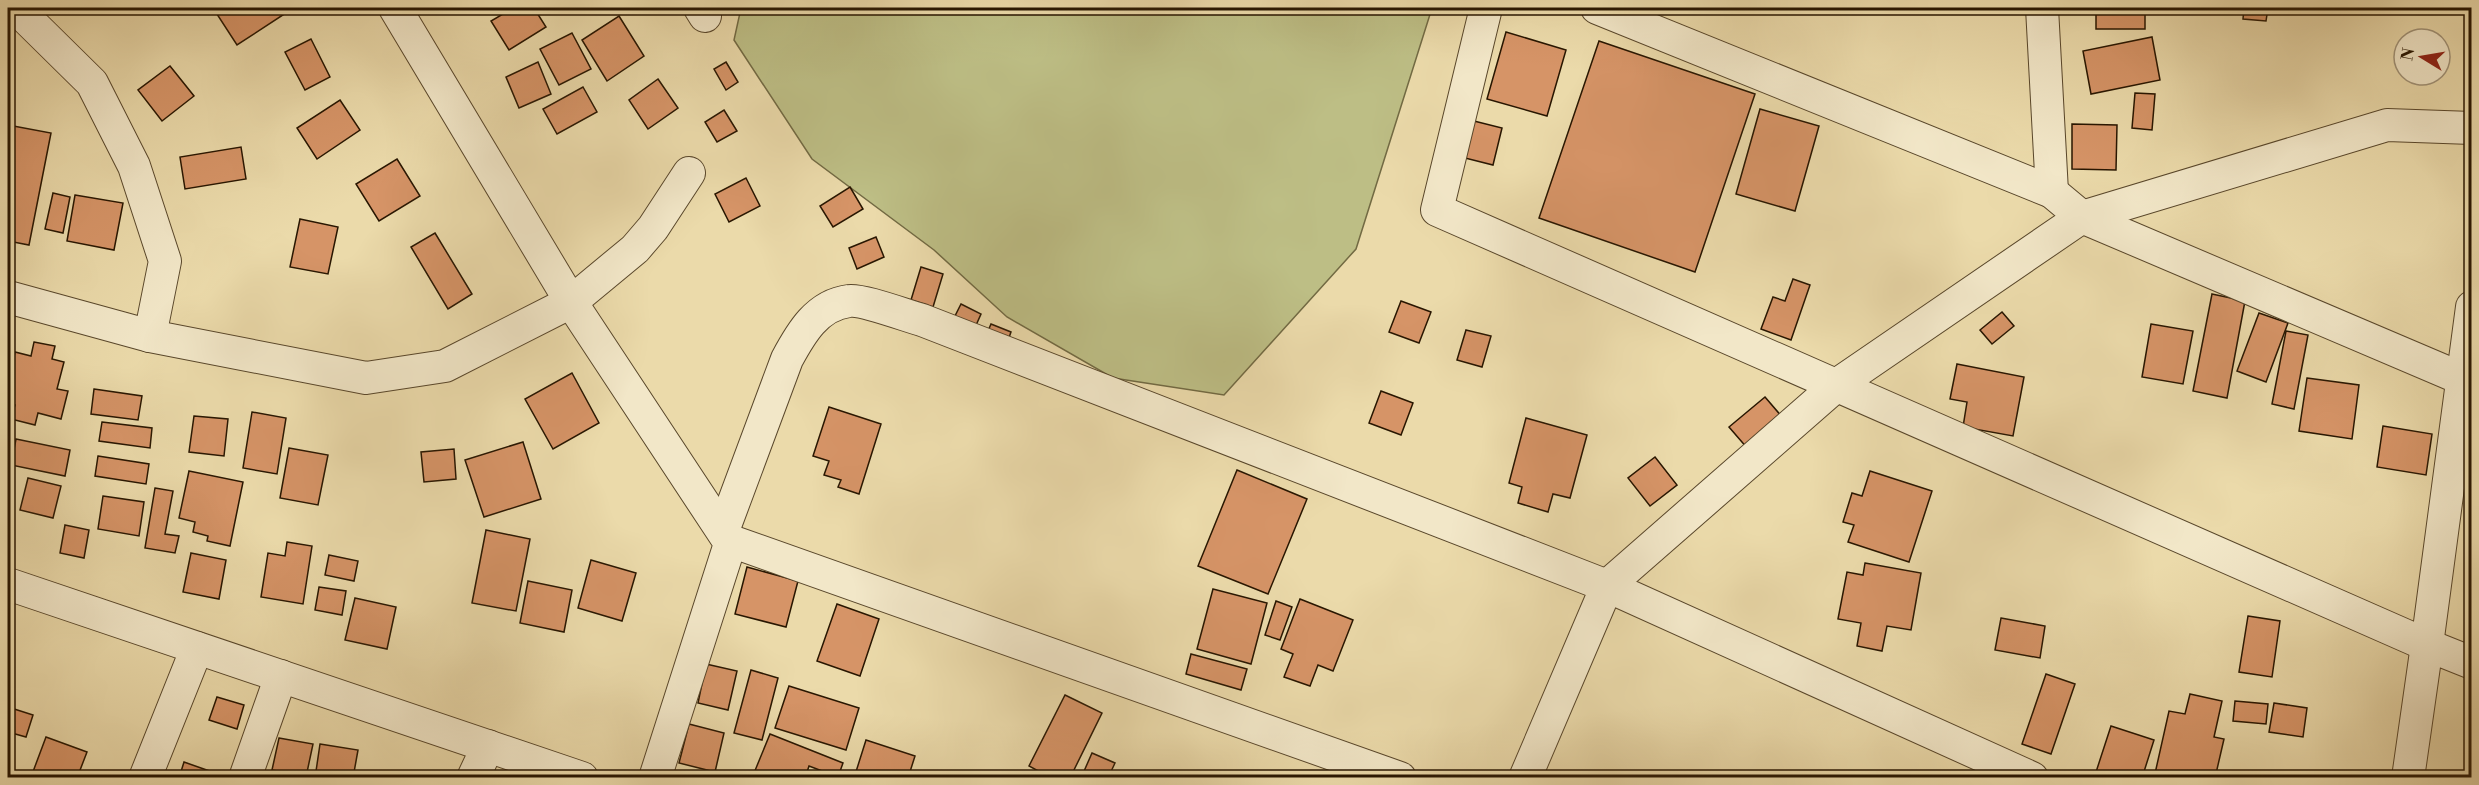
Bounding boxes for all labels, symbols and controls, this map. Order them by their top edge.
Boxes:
north arrow [2392,27,2452,87]
text: N [2397,46,2419,62]

